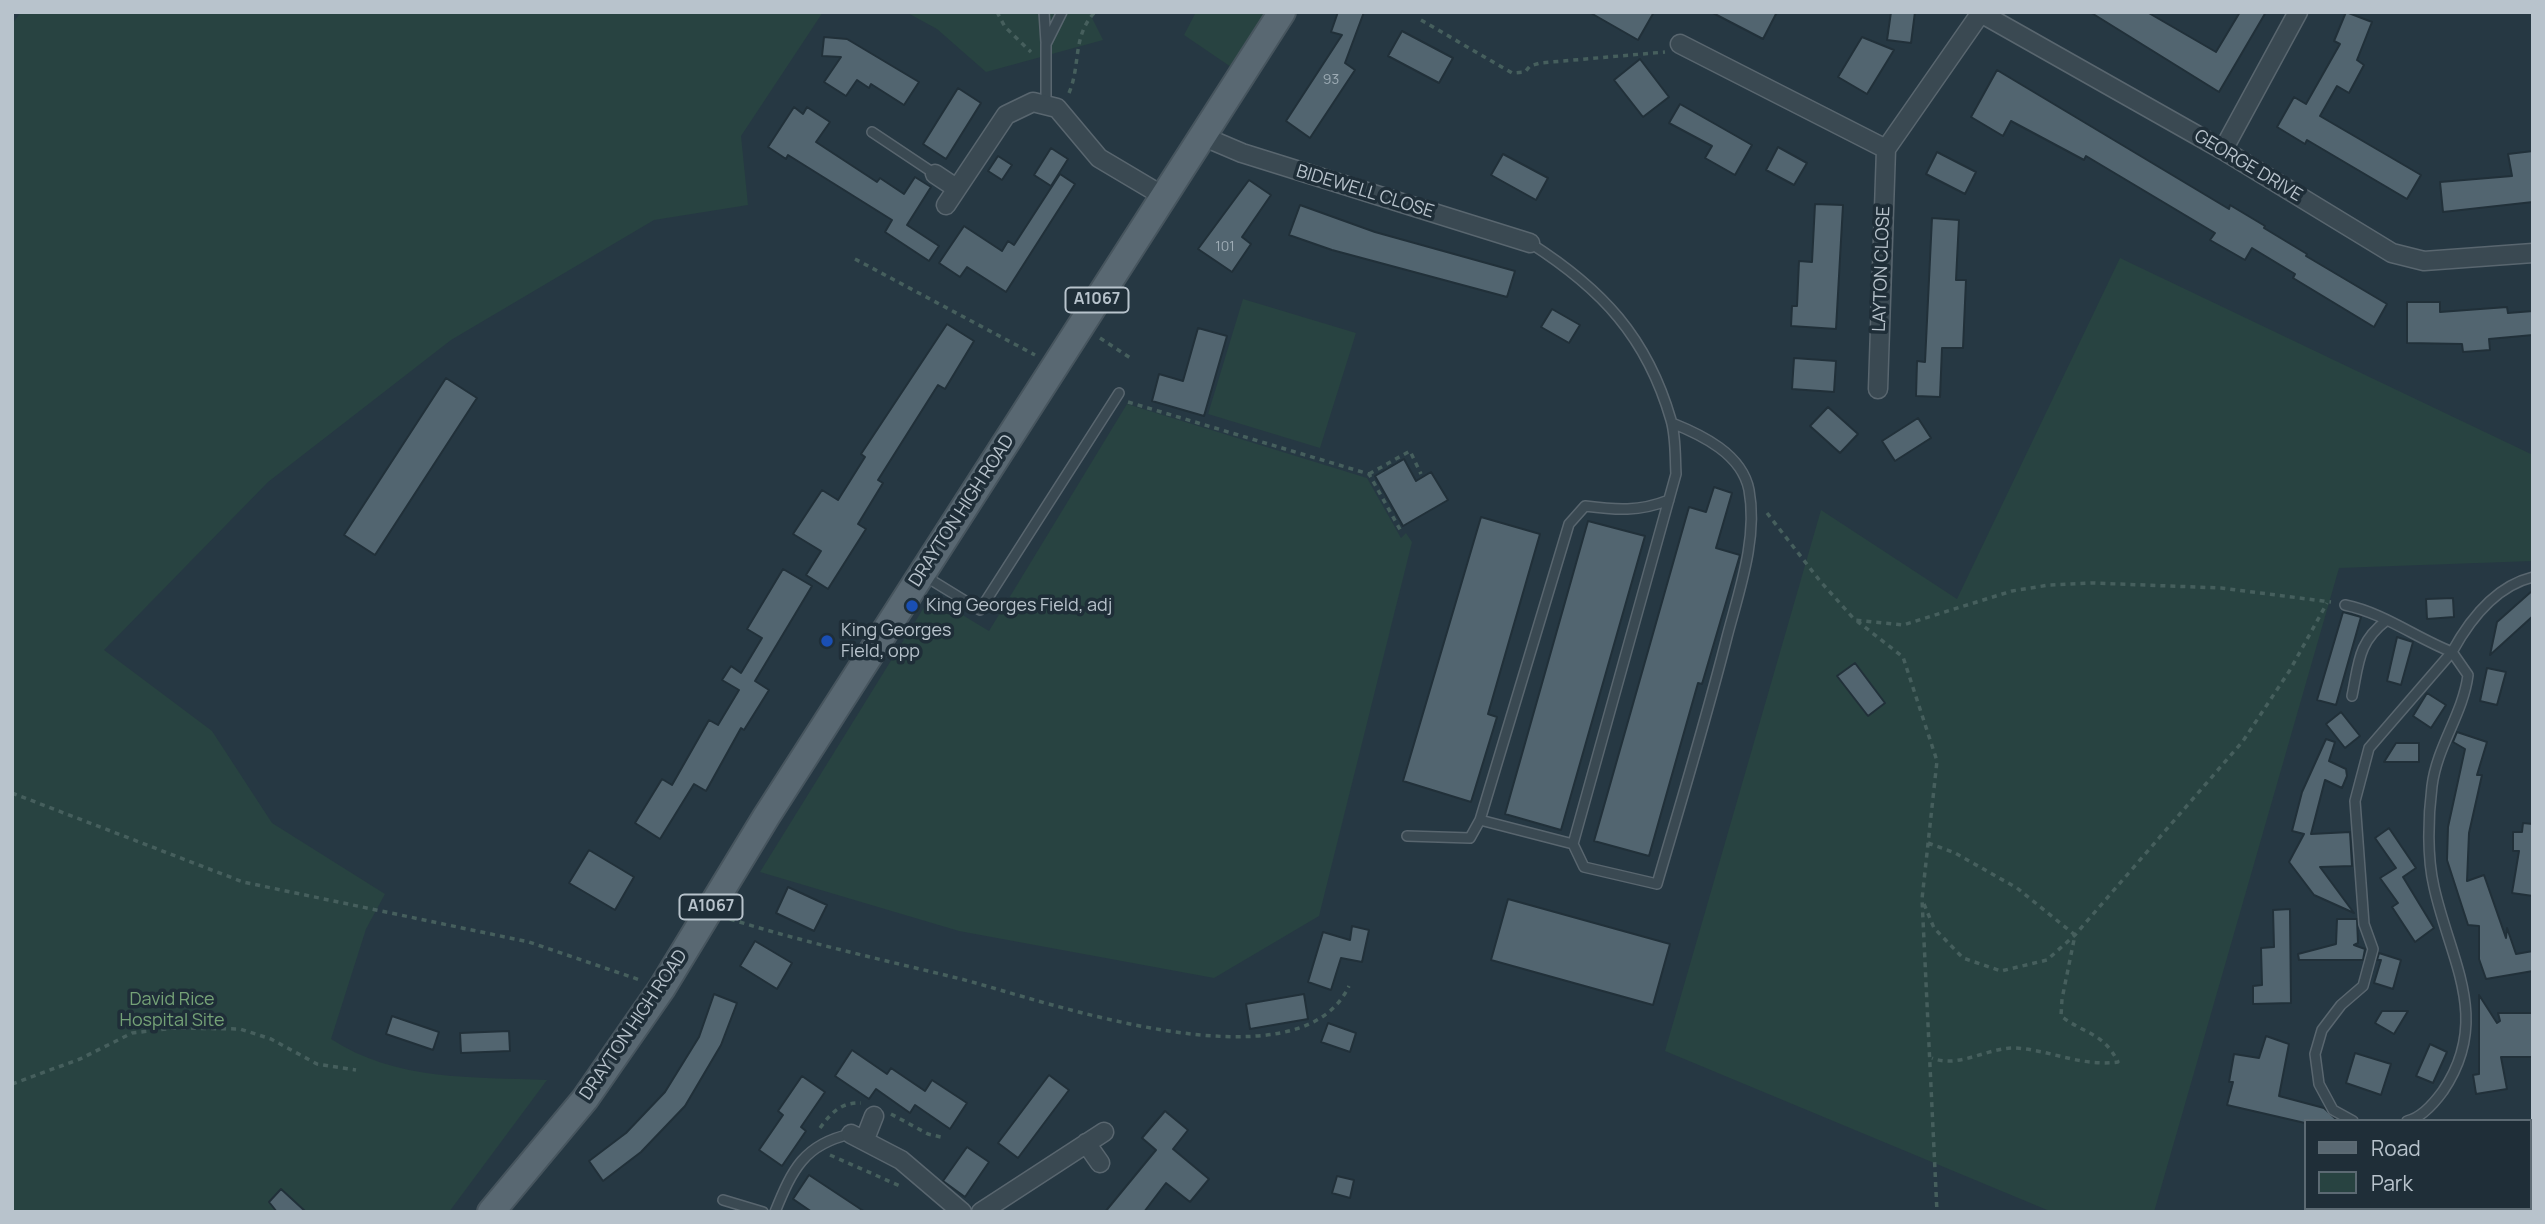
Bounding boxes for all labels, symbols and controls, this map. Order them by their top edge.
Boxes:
house number: 93 [1323,72,1339,88]
street label: GEORGE DRIVE [2190,125,2306,207]
street label: BIDEWELL CLOSE [1294,161,1436,223]
street label: LAYTON CLOSE [1869,206,1895,332]
house number: 101 [1215,239,1235,255]
road number: A1067 [1066,288,1128,312]
street label: DRAYTON HIGH ROAD [905,431,1019,591]
place label: King Georges Field, adj [926,595,1112,617]
marker: King Georges Field, adj [904,598,920,614]
place label: King Georges Field, opp [841,620,951,662]
marker: King Georges Field, opp [819,633,835,649]
road number: A1067 [680,894,742,920]
street label: DRAYTON HIGH ROAD [576,946,692,1104]
park label: David Rice Hospital Site [120,989,224,1032]
legend [2304,1119,2531,1210]
text: Road [2371,1134,2421,1162]
text: Park [2371,1169,2413,1197]

